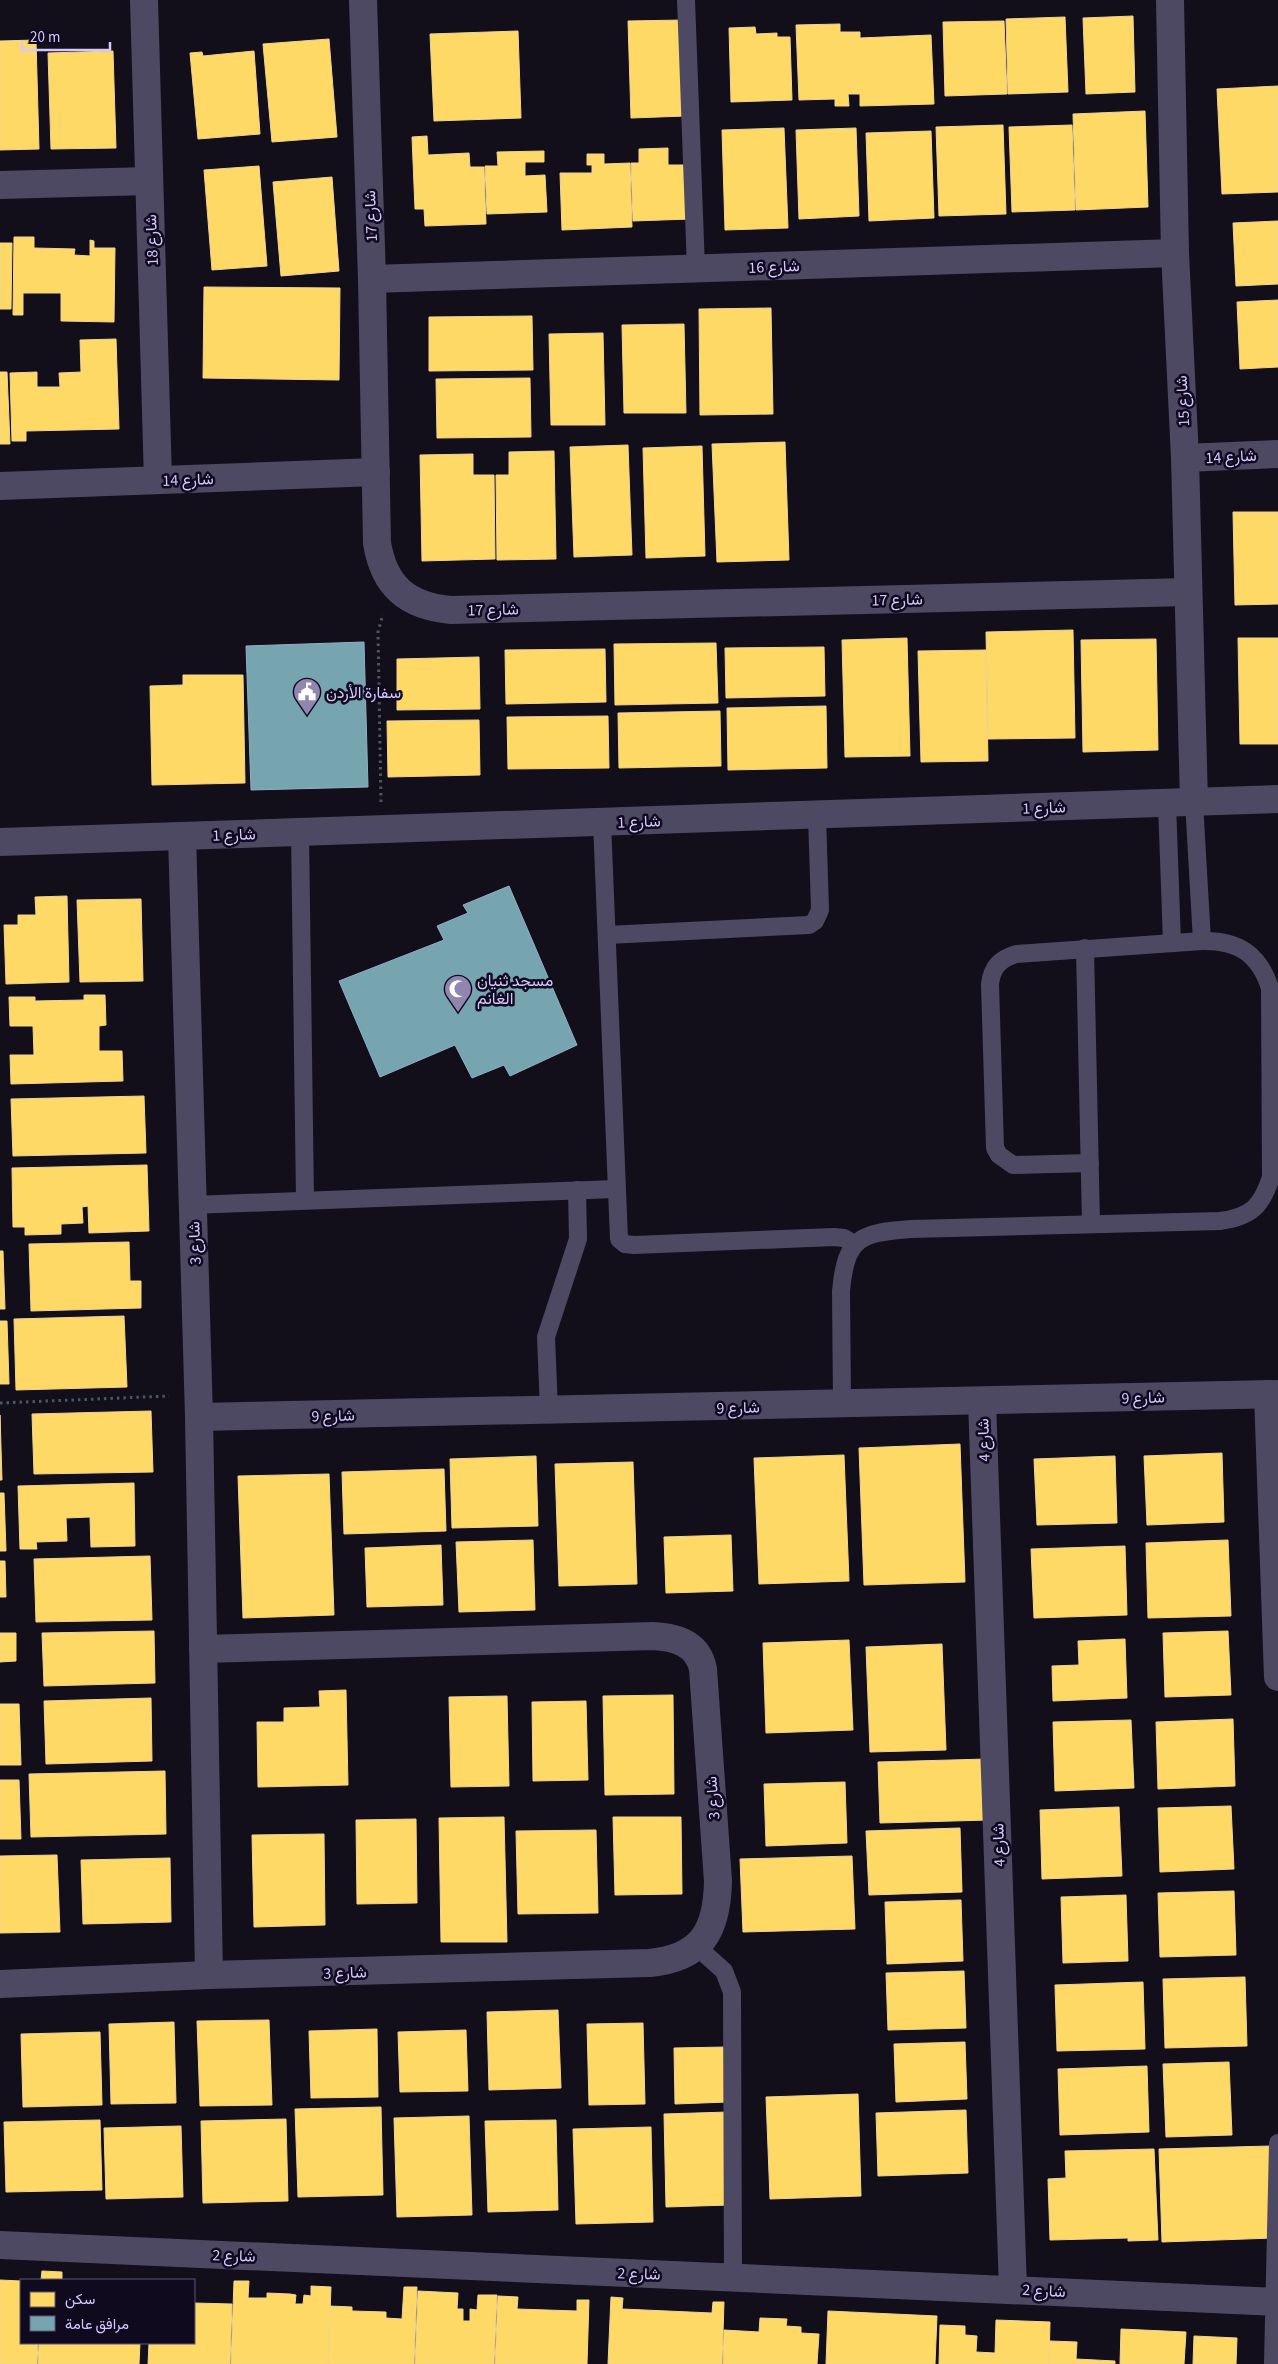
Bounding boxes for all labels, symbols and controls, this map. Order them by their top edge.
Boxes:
scale bar [22,20,110,52]
text: 20 m [30,27,60,48]
street label: شارع 17 [359,190,383,242]
street label: شارع 18 [140,214,164,266]
street label: شارع 16 [748,255,800,279]
street label: شارع 15 [1171,375,1195,427]
street label: شارع 14 [1205,445,1257,469]
street label: شارع 14 [162,468,214,492]
street label: شارع 17 [871,589,923,611]
street label: شارع 17 [467,599,519,621]
public building icon: سفارة الأردن [292,677,322,716]
place label: سفارة الأردن [326,682,401,704]
street label: شارع 1 [1022,796,1066,820]
street label: شارع 1 [617,810,661,834]
street label: شارع 1 [212,823,256,847]
place label: مسجد ثنيان الغانم [477,970,553,1010]
mosque icon: مسجد ثنيان الغانم [443,974,473,1013]
street label: شارع 3 [183,1221,207,1265]
street label: شارع 9 [1121,1387,1165,1409]
street label: شارع 9 [716,1397,760,1419]
street label: شارع 9 [311,1405,355,1427]
street label: شارع 4 [972,1418,996,1462]
street label: شارع 3 [701,1776,725,1820]
street label: شارع 4 [987,1823,1011,1867]
street label: شارع 3 [323,1961,367,1985]
street label: شارع 2 [212,2244,256,2268]
street label: شارع 2 [617,2262,661,2286]
legend [20,2279,195,2344]
street label: شارع 2 [1022,2279,1066,2303]
text: سكن [65,2289,95,2310]
text: مرافق عامة [65,2314,129,2335]

